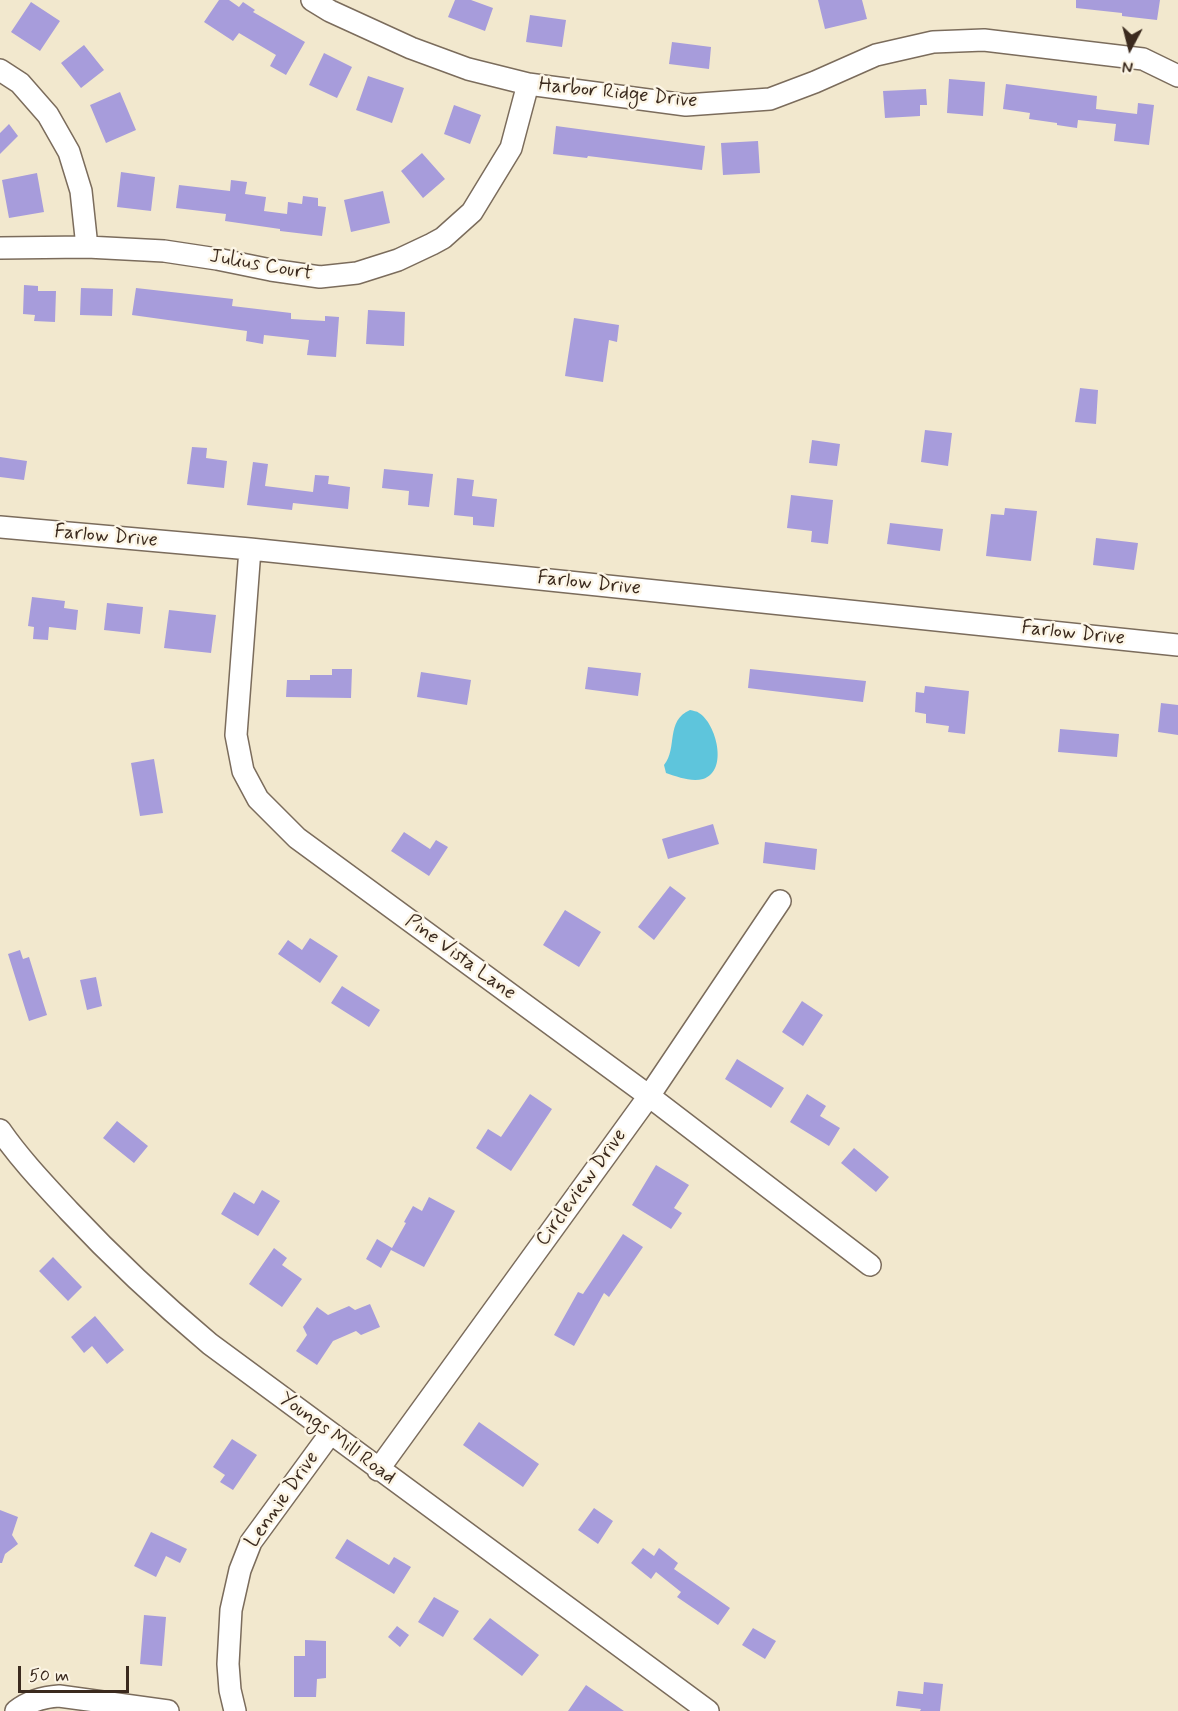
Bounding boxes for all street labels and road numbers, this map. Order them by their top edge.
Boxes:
street label: Harbor Ridge Drive [538,74,698,114]
street label: Julius Court [208,245,314,287]
street label: Farlow Drive [53,521,159,553]
street label: Farlow Drive [536,567,642,601]
street label: Farlow Drive [1020,617,1126,651]
street label: Pine Vista Lane [400,910,520,1006]
street label: Circleview Drive [531,1125,633,1251]
street label: Youngs Mill Road [274,1388,400,1490]
street label: Lennie Drive [241,1447,325,1553]

